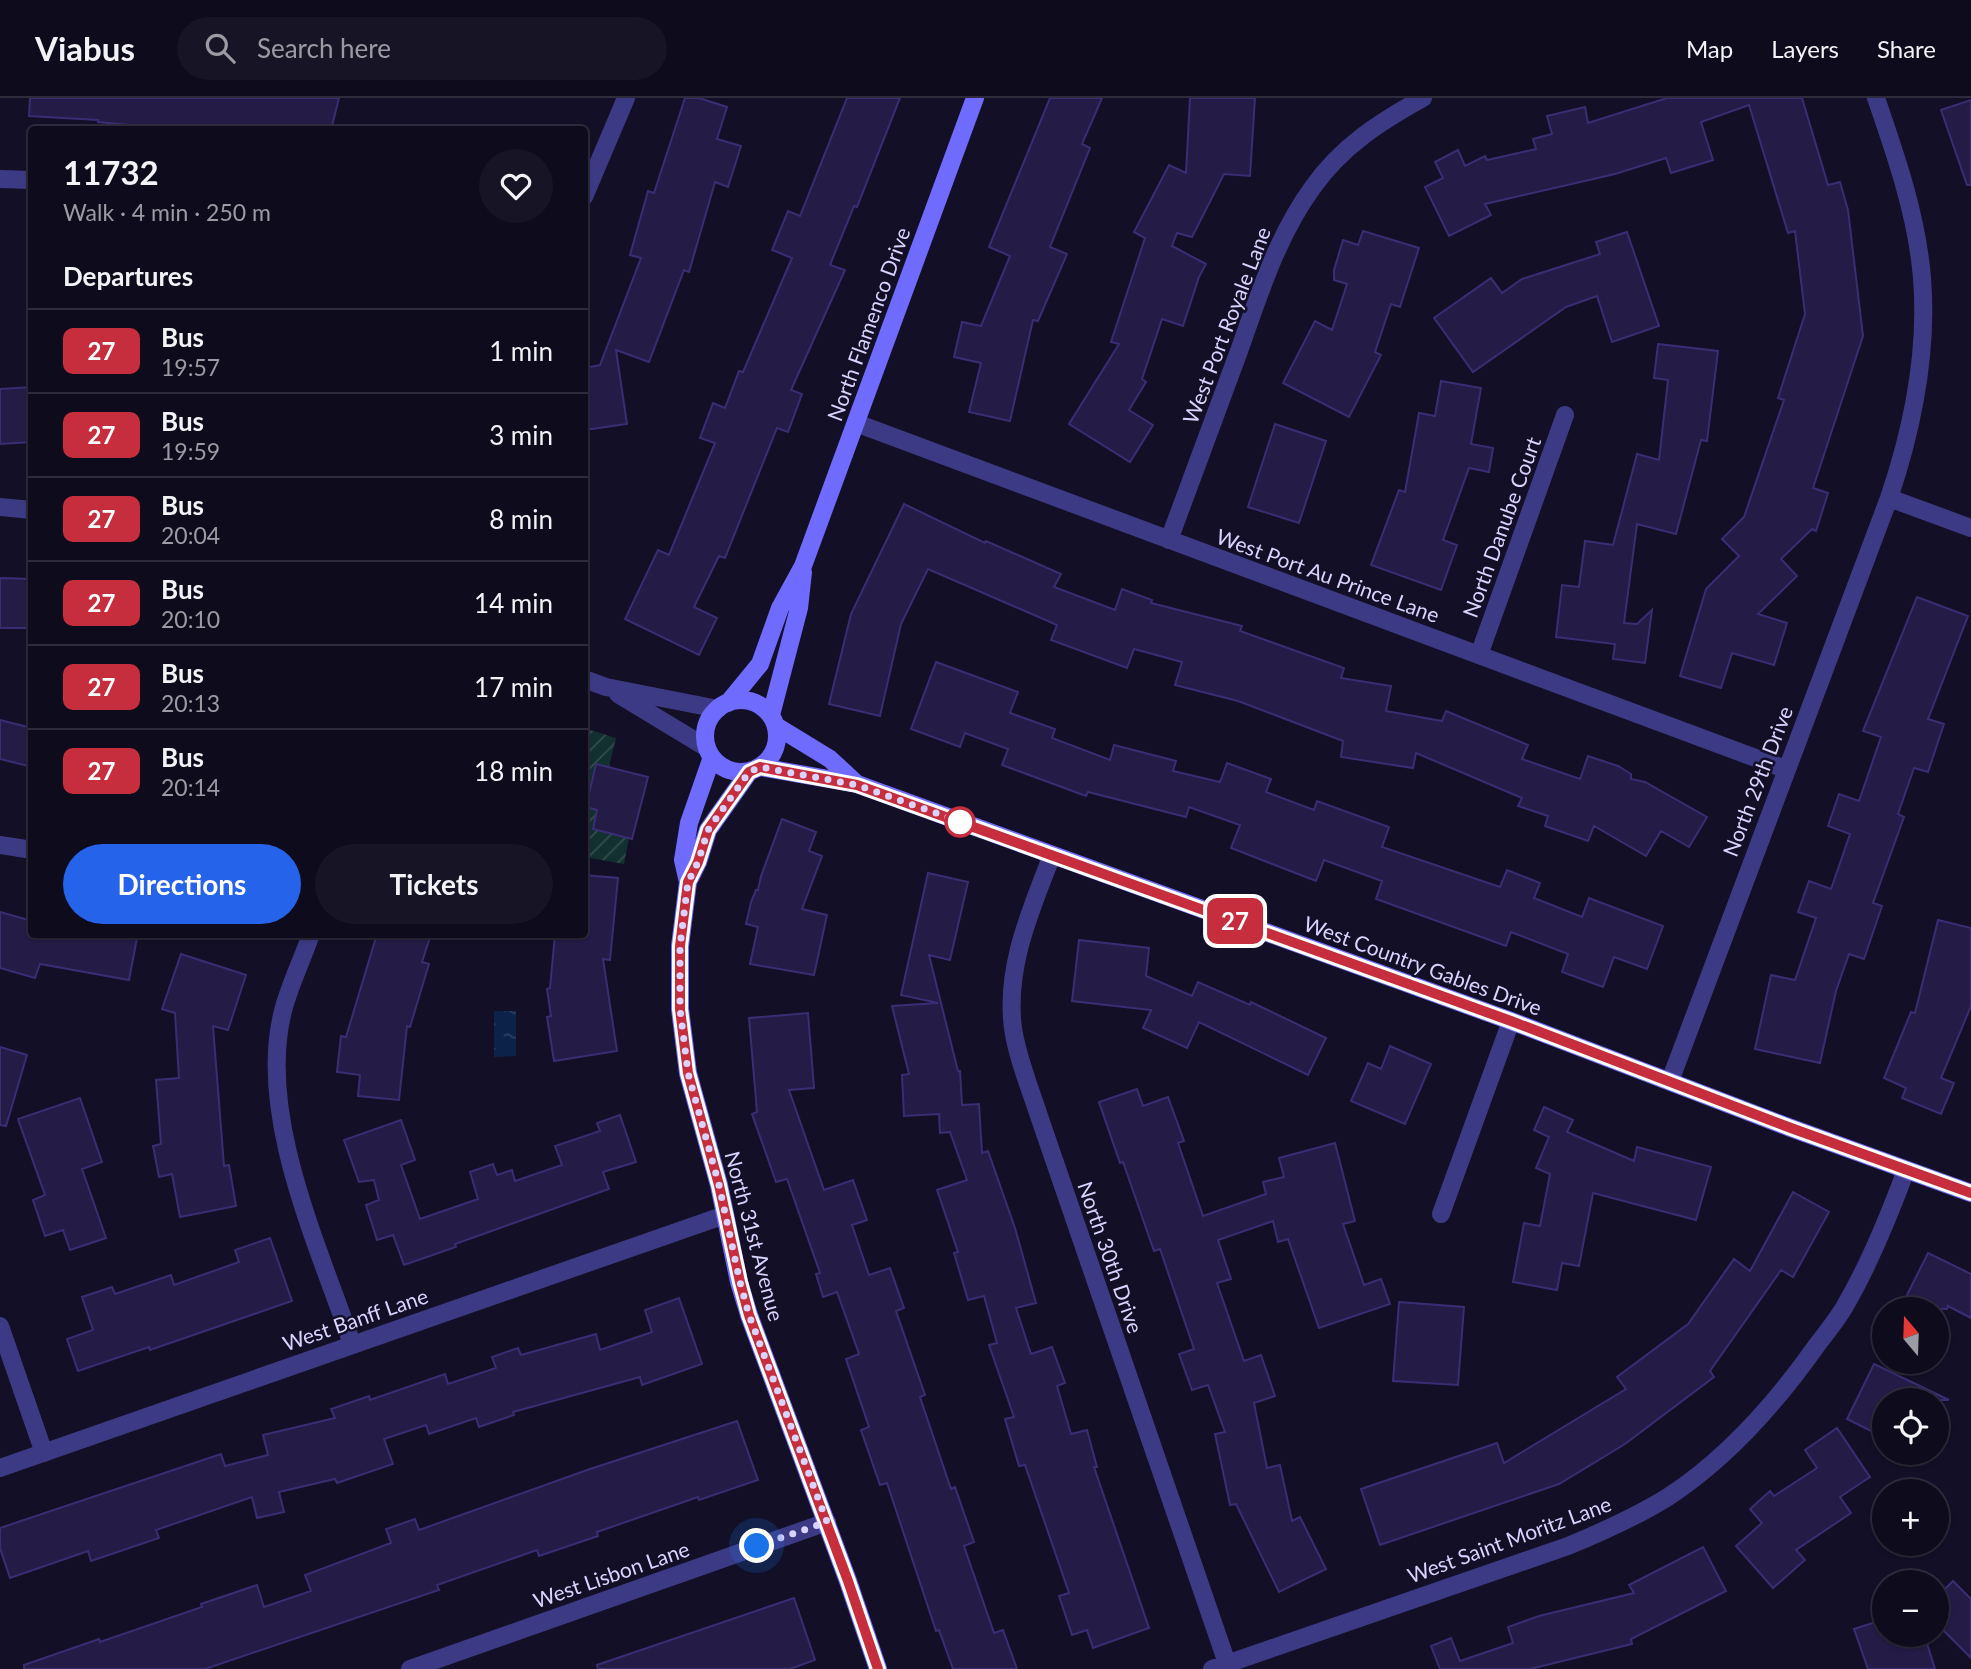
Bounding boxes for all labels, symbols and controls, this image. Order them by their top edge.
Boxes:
search box [177,17,667,80]
text: Viabus [35,28,135,68]
icon: search [201,29,239,67]
text: Search here [257,32,391,64]
text: Map [1686,34,1733,63]
text: Layers [1771,34,1839,63]
text: Share [1877,34,1936,63]
button: heart [479,149,553,223]
text: 11732 [63,152,159,192]
text: Walk · 4 min · 250 m [63,198,271,226]
street label: West Port Royale Lane [1177,223,1275,427]
street label: North Flamenco Drive [821,224,915,424]
text: Departures [63,260,193,292]
text: Bus [161,321,204,353]
text: 1 min [489,335,553,367]
text: 27 [88,336,115,365]
text: 19:57 [161,353,220,381]
text: Bus [161,405,204,437]
text: 3 min [489,419,553,451]
text: 27 [88,420,115,449]
street label: North Danube Court [1457,433,1545,621]
text: 19:59 [161,437,220,465]
text: Bus [161,489,204,521]
text: 8 min [489,503,553,535]
text: 27 [88,504,115,533]
text: 20:04 [161,521,220,549]
street label: West Port Au Prince Lane [1213,523,1443,627]
text: Bus [161,573,204,605]
text: 14 min [474,587,553,619]
text: 27 [88,588,115,617]
text: 20:10 [161,605,220,633]
text: Bus [161,657,204,689]
text: 17 min [474,671,553,703]
text: 27 [88,672,115,701]
text: 20:13 [161,689,220,717]
street label: North 29th Drive [1717,702,1797,860]
text: Bus [161,741,204,773]
text: 18 min [474,755,553,787]
text: 27 [88,756,115,785]
text: 20:14 [161,773,220,801]
unlabelled marker [945,807,975,837]
button: Directions [63,844,301,924]
button: Tickets [315,844,553,924]
line badge: 27 [1204,898,1266,944]
text: 27 [1221,906,1249,935]
street label: West Country Gables Drive [1301,910,1545,1020]
street label: North 31st Avenue [720,1148,790,1324]
street label: North 30th Drive [1073,1178,1149,1336]
street label: West Banff Lane [279,1282,431,1356]
north arrow [1872,1297,1950,1374]
map controls [1872,1297,1949,1647]
button: locate [1872,1388,1949,1465]
button: + [1872,1479,1949,1556]
street label: West Saint Moritz Lane [1404,1490,1614,1588]
your location [739,1528,774,1563]
street label: West Lisbon Lane [530,1536,692,1612]
button: − [1872,1570,1949,1647]

